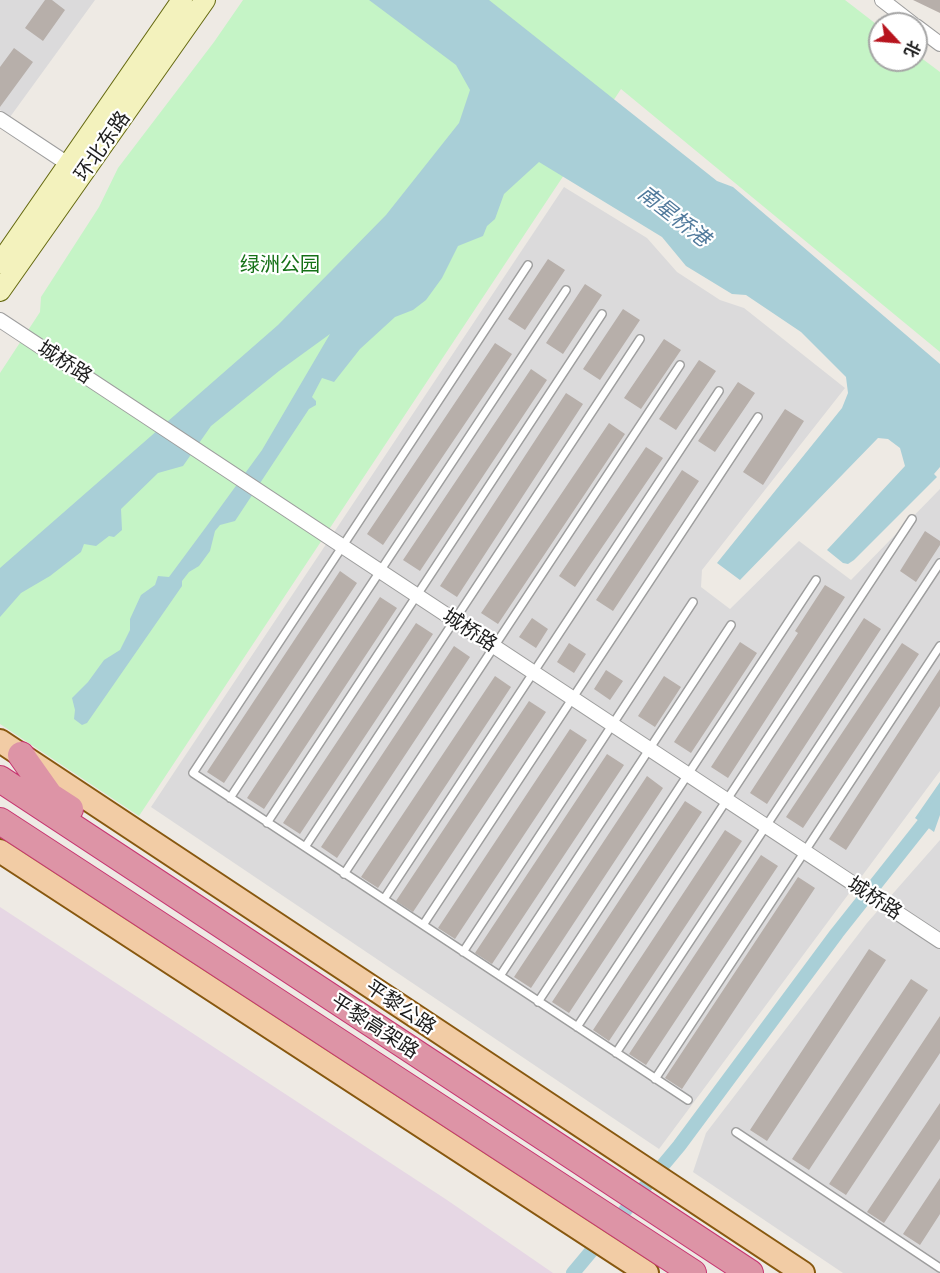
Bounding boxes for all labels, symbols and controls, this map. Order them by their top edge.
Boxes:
north arrow [868,12,928,72]
text: 北 [901,38,925,61]
street label: 环北东路 [69,106,135,186]
water label: 南星桥港 [633,180,715,252]
park label: 绿洲公园 [240,252,320,276]
street label: 城桥路 [33,336,97,388]
street label: 城桥路 [438,604,502,656]
street label: 城桥路 [843,872,907,924]
street label: 平黎公路 [361,975,441,1039]
street label: 平黎高架路 [327,989,423,1063]

